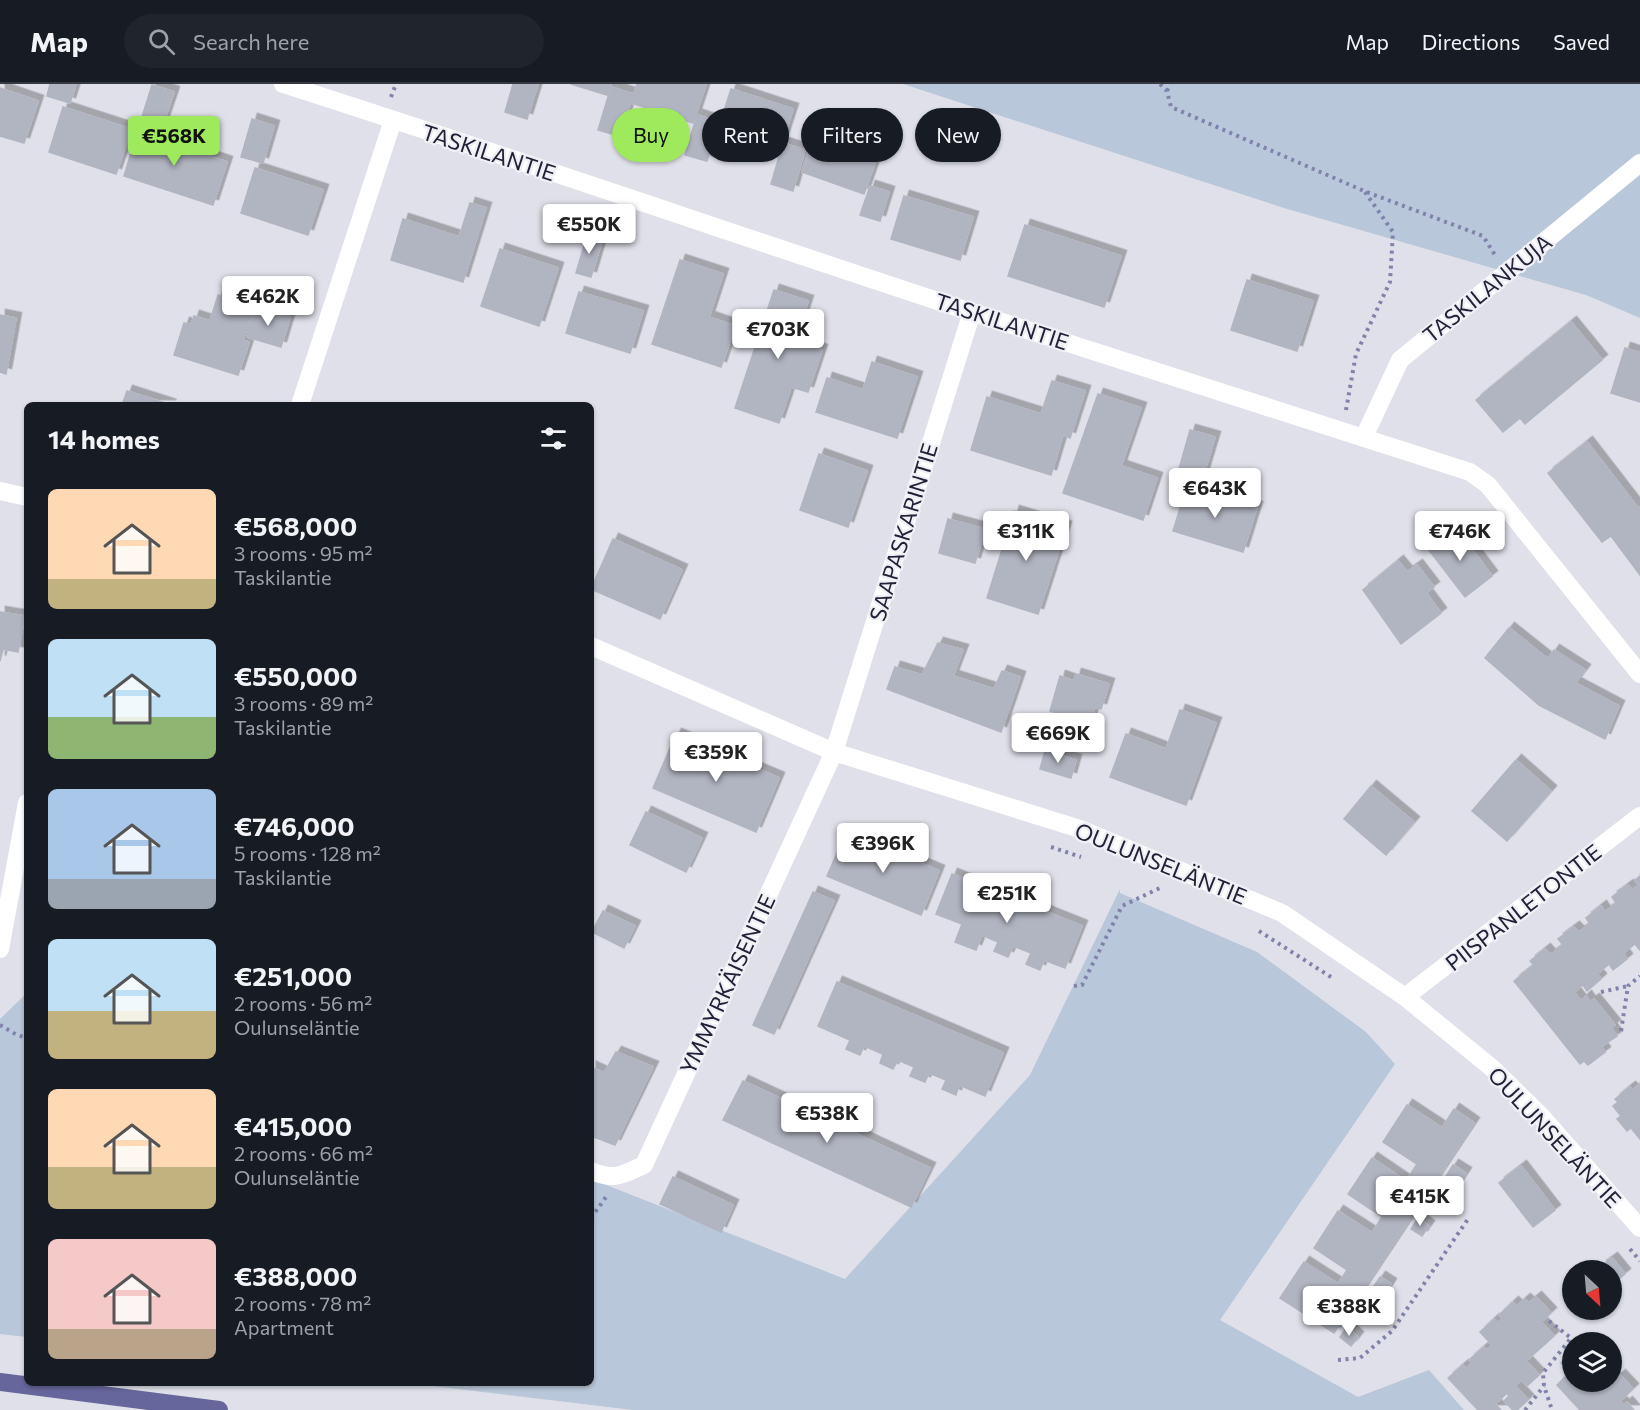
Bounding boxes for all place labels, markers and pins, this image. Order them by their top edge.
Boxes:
pin: €568K [132,116,216,167]
pin: €550K [547,204,631,255]
pin: €462K [226,276,310,327]
pin: €703K [736,309,820,360]
pin: €643K [1173,468,1257,519]
pin: €311K [984,511,1068,562]
pin: €746K [1418,511,1502,562]
pin: €669K [1016,713,1100,764]
pin: €359K [674,732,758,783]
pin: €396K [841,823,925,874]
pin: €251K [965,873,1049,924]
pin: €538K [785,1093,869,1144]
pin: €415K [1378,1176,1462,1227]
pin: €388K [1307,1286,1391,1337]

